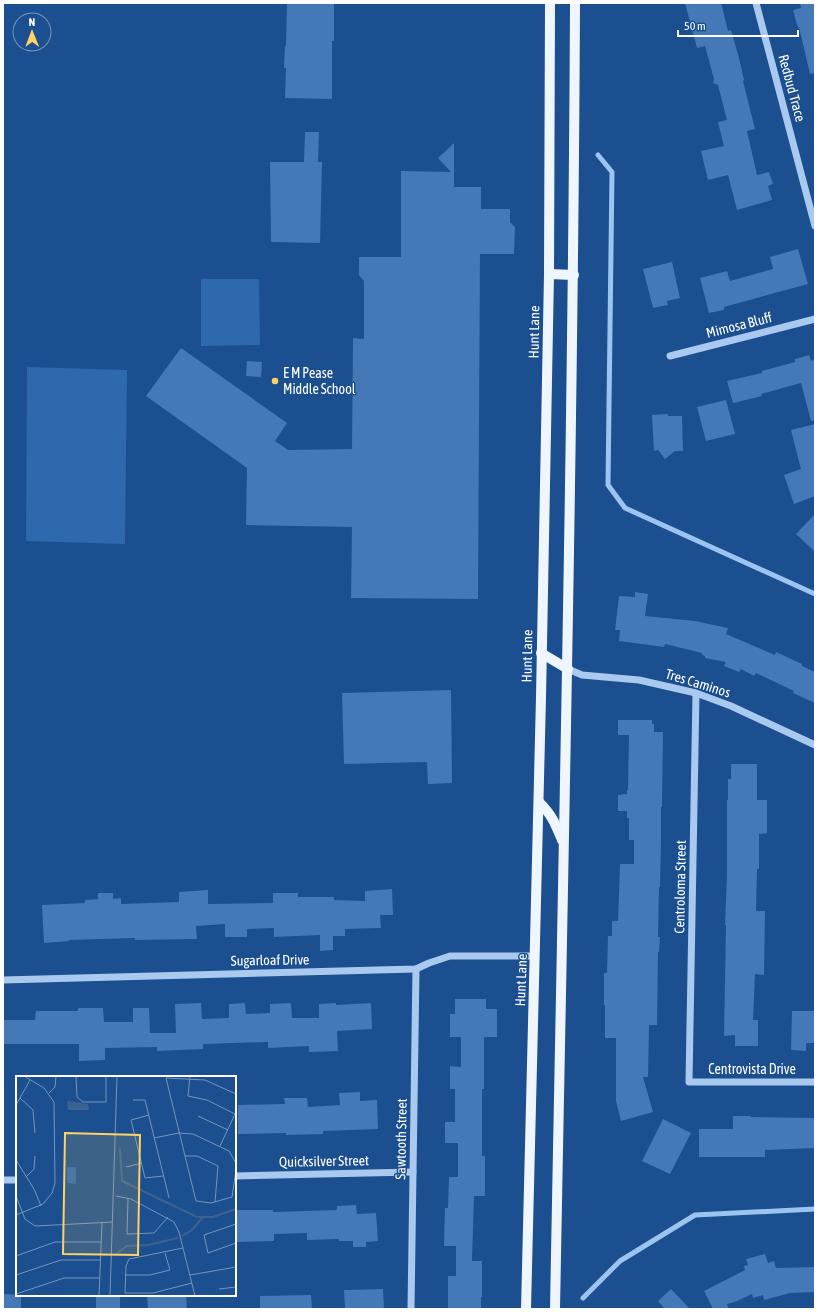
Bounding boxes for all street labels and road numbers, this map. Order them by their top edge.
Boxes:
street label: Redbud Trace [775,53,809,123]
street label: Hunt Lane [526,306,542,358]
street label: Mimosa Bluff [704,309,774,341]
street label: Hunt Lane [519,630,535,682]
street label: Tres Caminos [664,666,732,700]
street label: Centroloma Street [671,840,689,934]
street label: Sugarloaf Drive [231,951,309,969]
street label: Hunt Lane [512,953,530,1007]
street label: Centrovista Drive [708,1061,796,1077]
street label: Sawtooth Street [392,1098,410,1180]
street label: Quicksilver Street [279,1152,369,1170]

